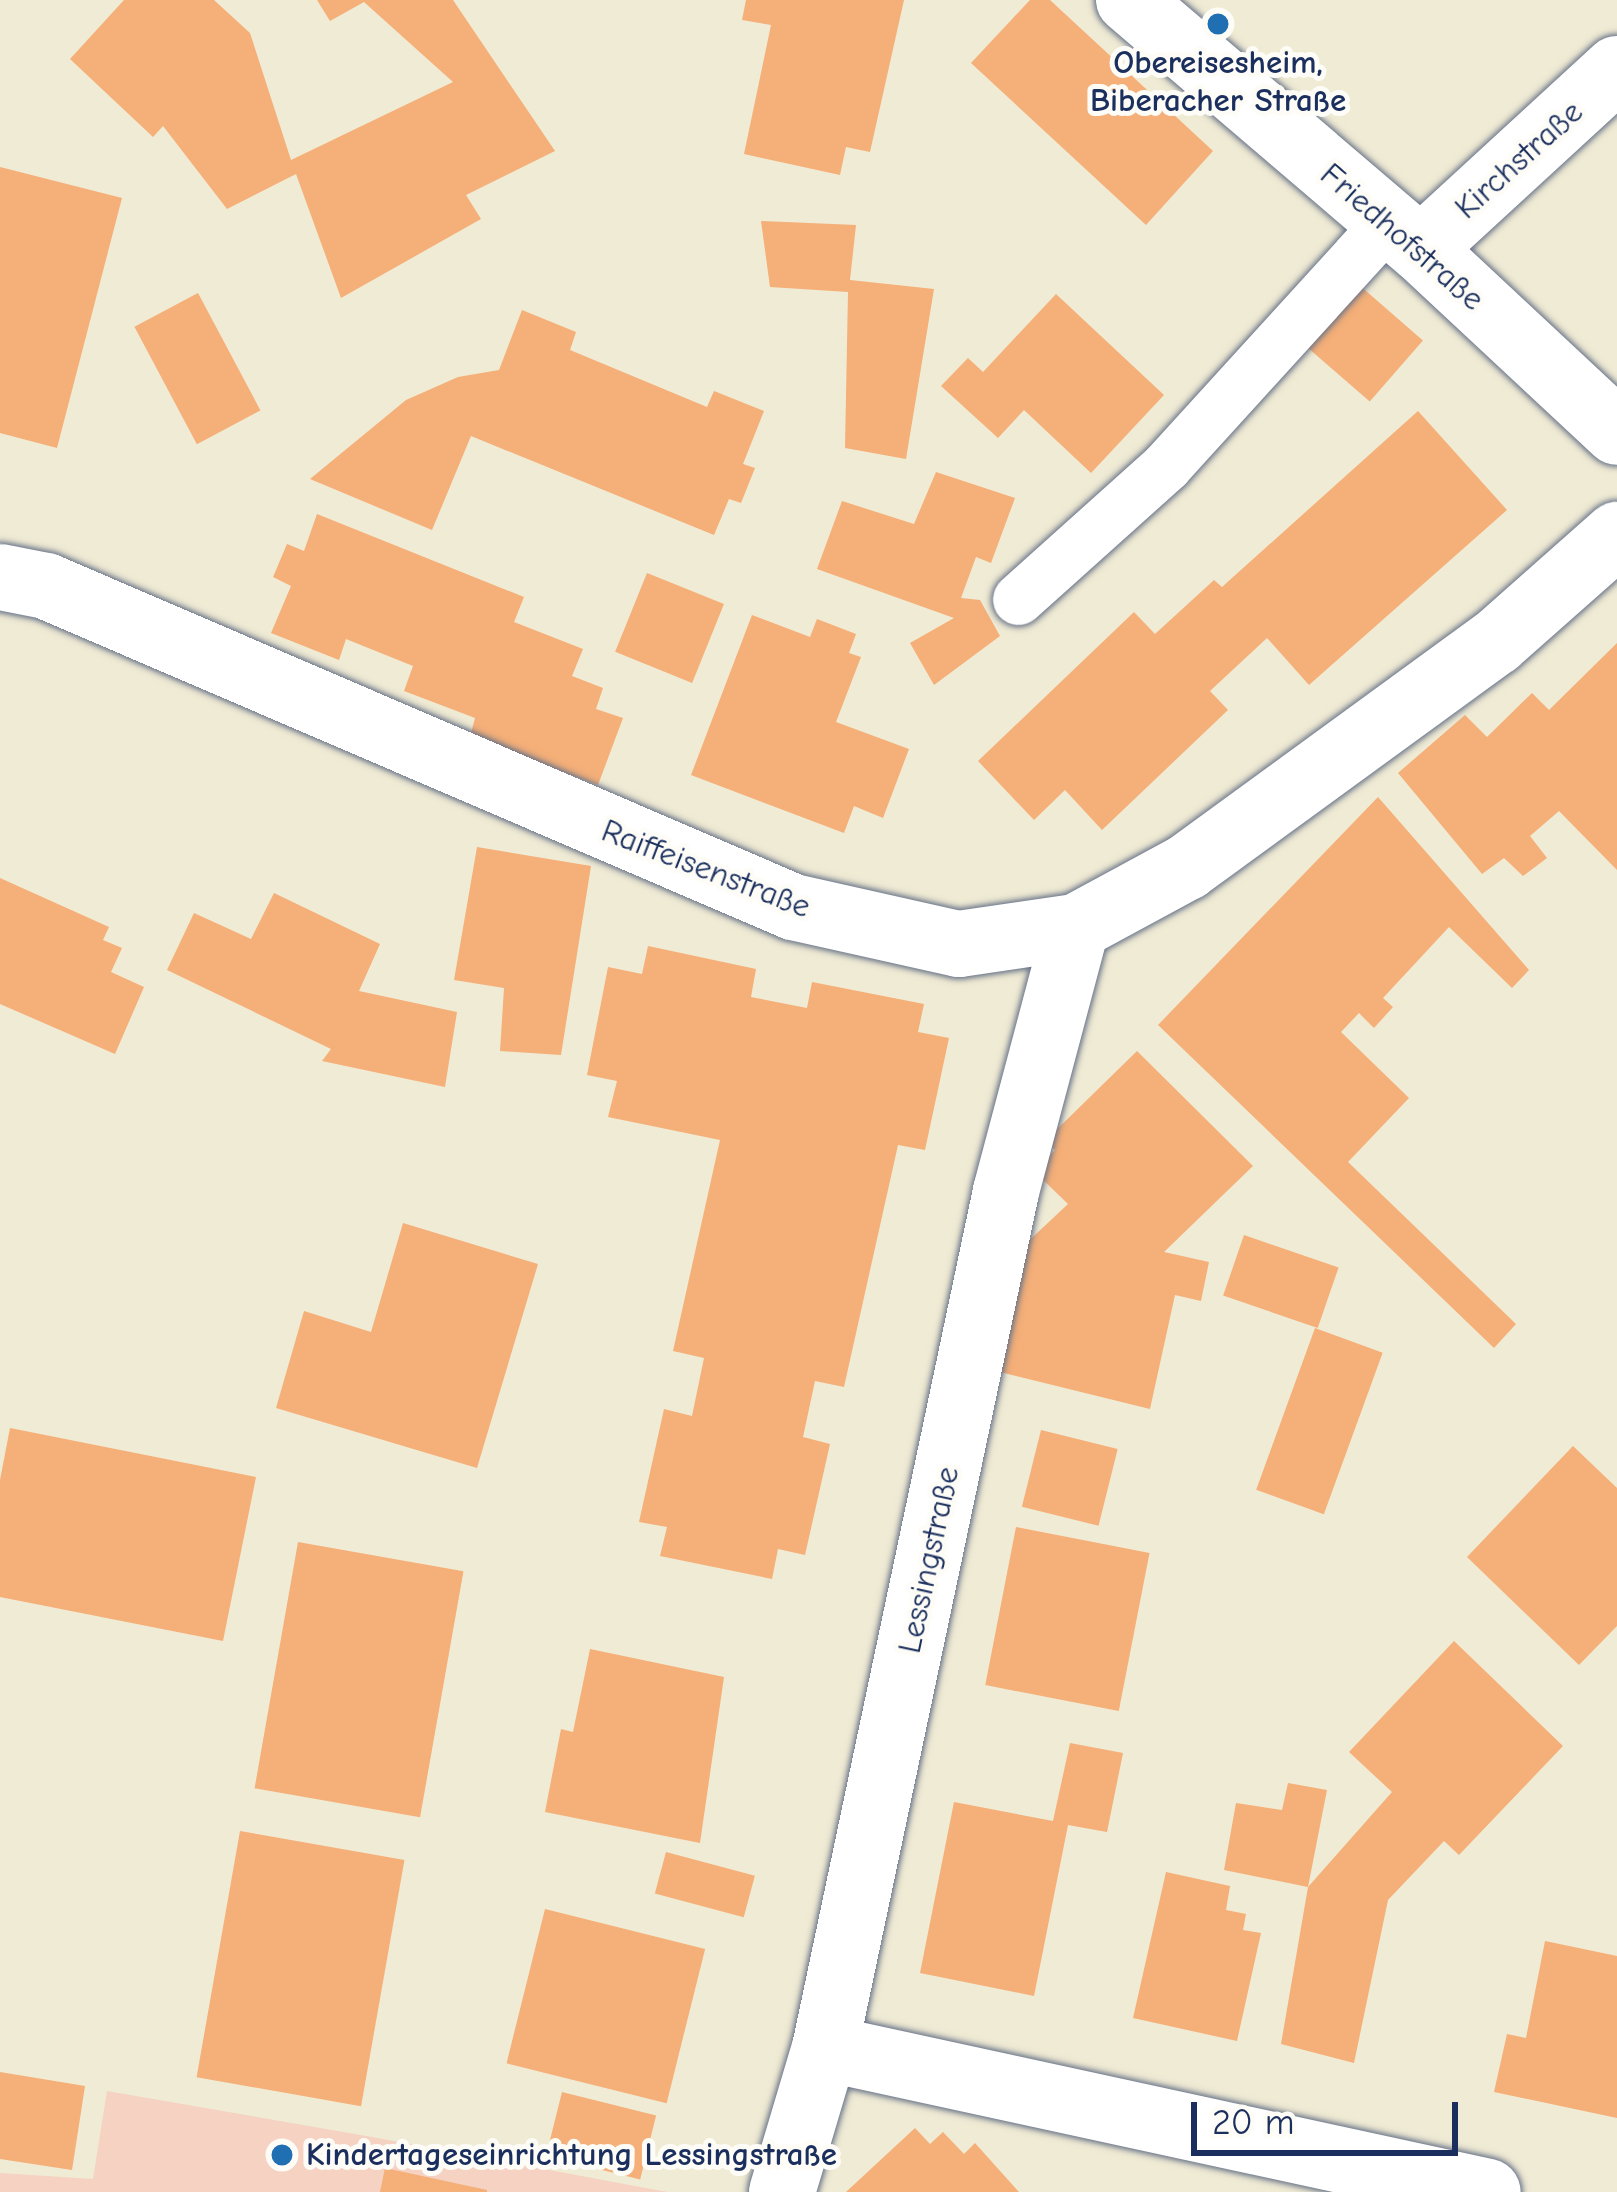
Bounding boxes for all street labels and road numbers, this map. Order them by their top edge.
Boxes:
street label: Kirchstraße [1447,92,1591,228]
street label: Friedhofstraße [1312,155,1492,319]
street label: Raiffeisenstraße [596,811,816,927]
street label: Lessingstraße [890,1463,968,1657]

